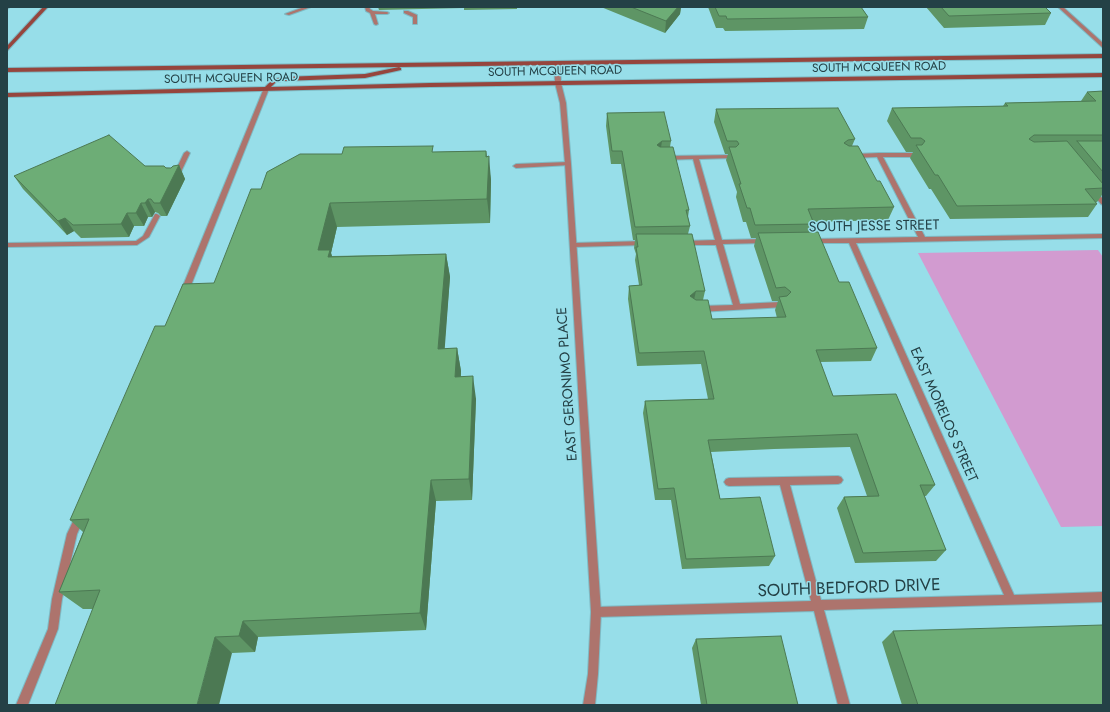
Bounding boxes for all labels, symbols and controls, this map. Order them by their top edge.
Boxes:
street label: SOUTH MCQUEEN ROAD [812,60,946,76]
street label: SOUTH MCQUEEN ROAD [488,64,622,80]
street label: SOUTH MCQUEEN ROAD [164,71,298,87]
street label: SOUTH JESSE STREET [809,217,939,237]
street label: EAST GERONIMO PLACE [554,307,582,461]
street label: EAST MORELOS STREET [906,345,980,485]
street label: SOUTH BEDFORD DRIVE [757,576,941,602]

